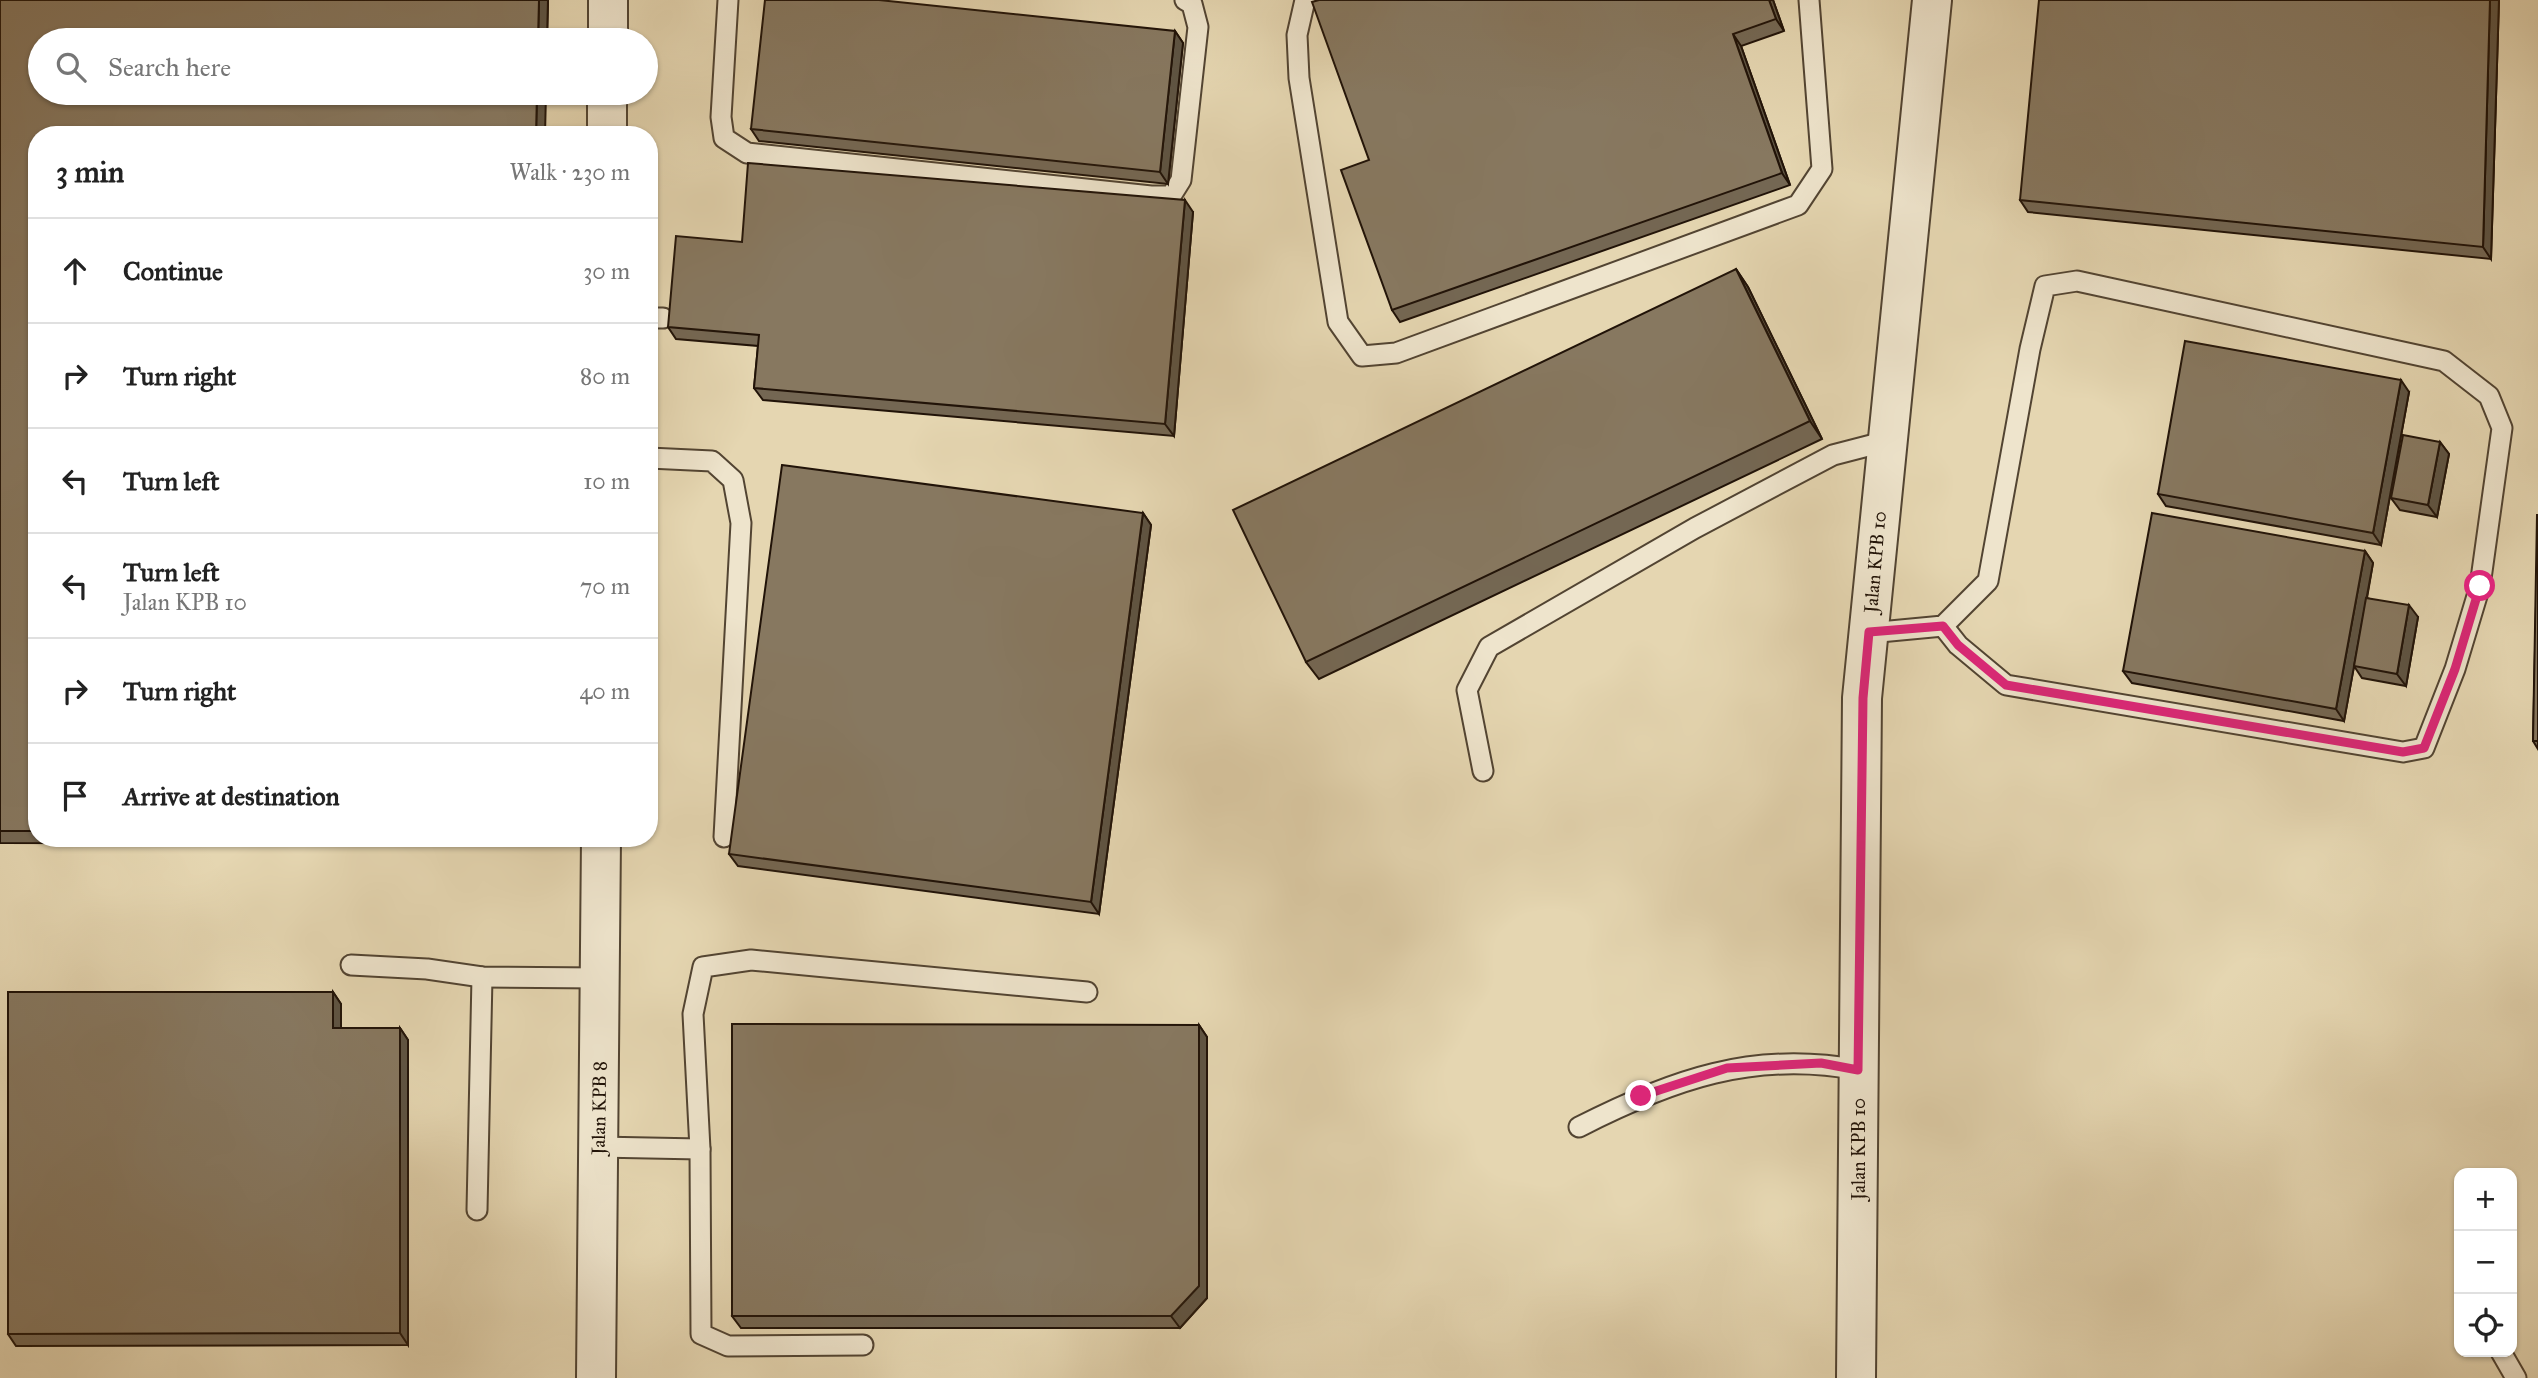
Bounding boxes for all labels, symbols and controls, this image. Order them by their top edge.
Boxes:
search box [28,28,658,105]
icon: search [52,48,90,86]
text: Search here [108,51,231,83]
text: 3 min [56,154,124,190]
text: Walk · 230 m [510,158,630,186]
icon: ahead [56,252,94,290]
text: Continue [123,255,223,287]
text: 30 m [583,257,630,285]
icon: right [56,357,94,395]
text: Turn right [123,360,236,392]
text: 80 m [580,362,630,390]
icon: left [56,462,94,500]
text: Turn left [123,465,219,497]
text: 10 m [583,467,630,495]
street label: Jalan KPB 10 [1859,510,1892,616]
text: Turn left [123,556,219,588]
icon: left [56,567,94,605]
route start [2464,570,2495,601]
text: 70 m [580,572,630,600]
text: Jalan KPB 10 [123,588,247,616]
icon: right [56,672,94,710]
text: Turn right [123,675,236,707]
text: 40 m [580,677,630,705]
icon: arrive [56,777,94,815]
text: Arrive at destination [123,780,340,812]
street label: Jalan KPB 8 [587,1061,612,1157]
route end [1625,1080,1656,1111]
street label: Jalan KPB 10 [1847,1098,1871,1202]
map controls [2454,1168,2517,1357]
button: + [2454,1168,2517,1231]
button: − [2454,1231,2517,1294]
button: locate [2454,1294,2517,1357]

